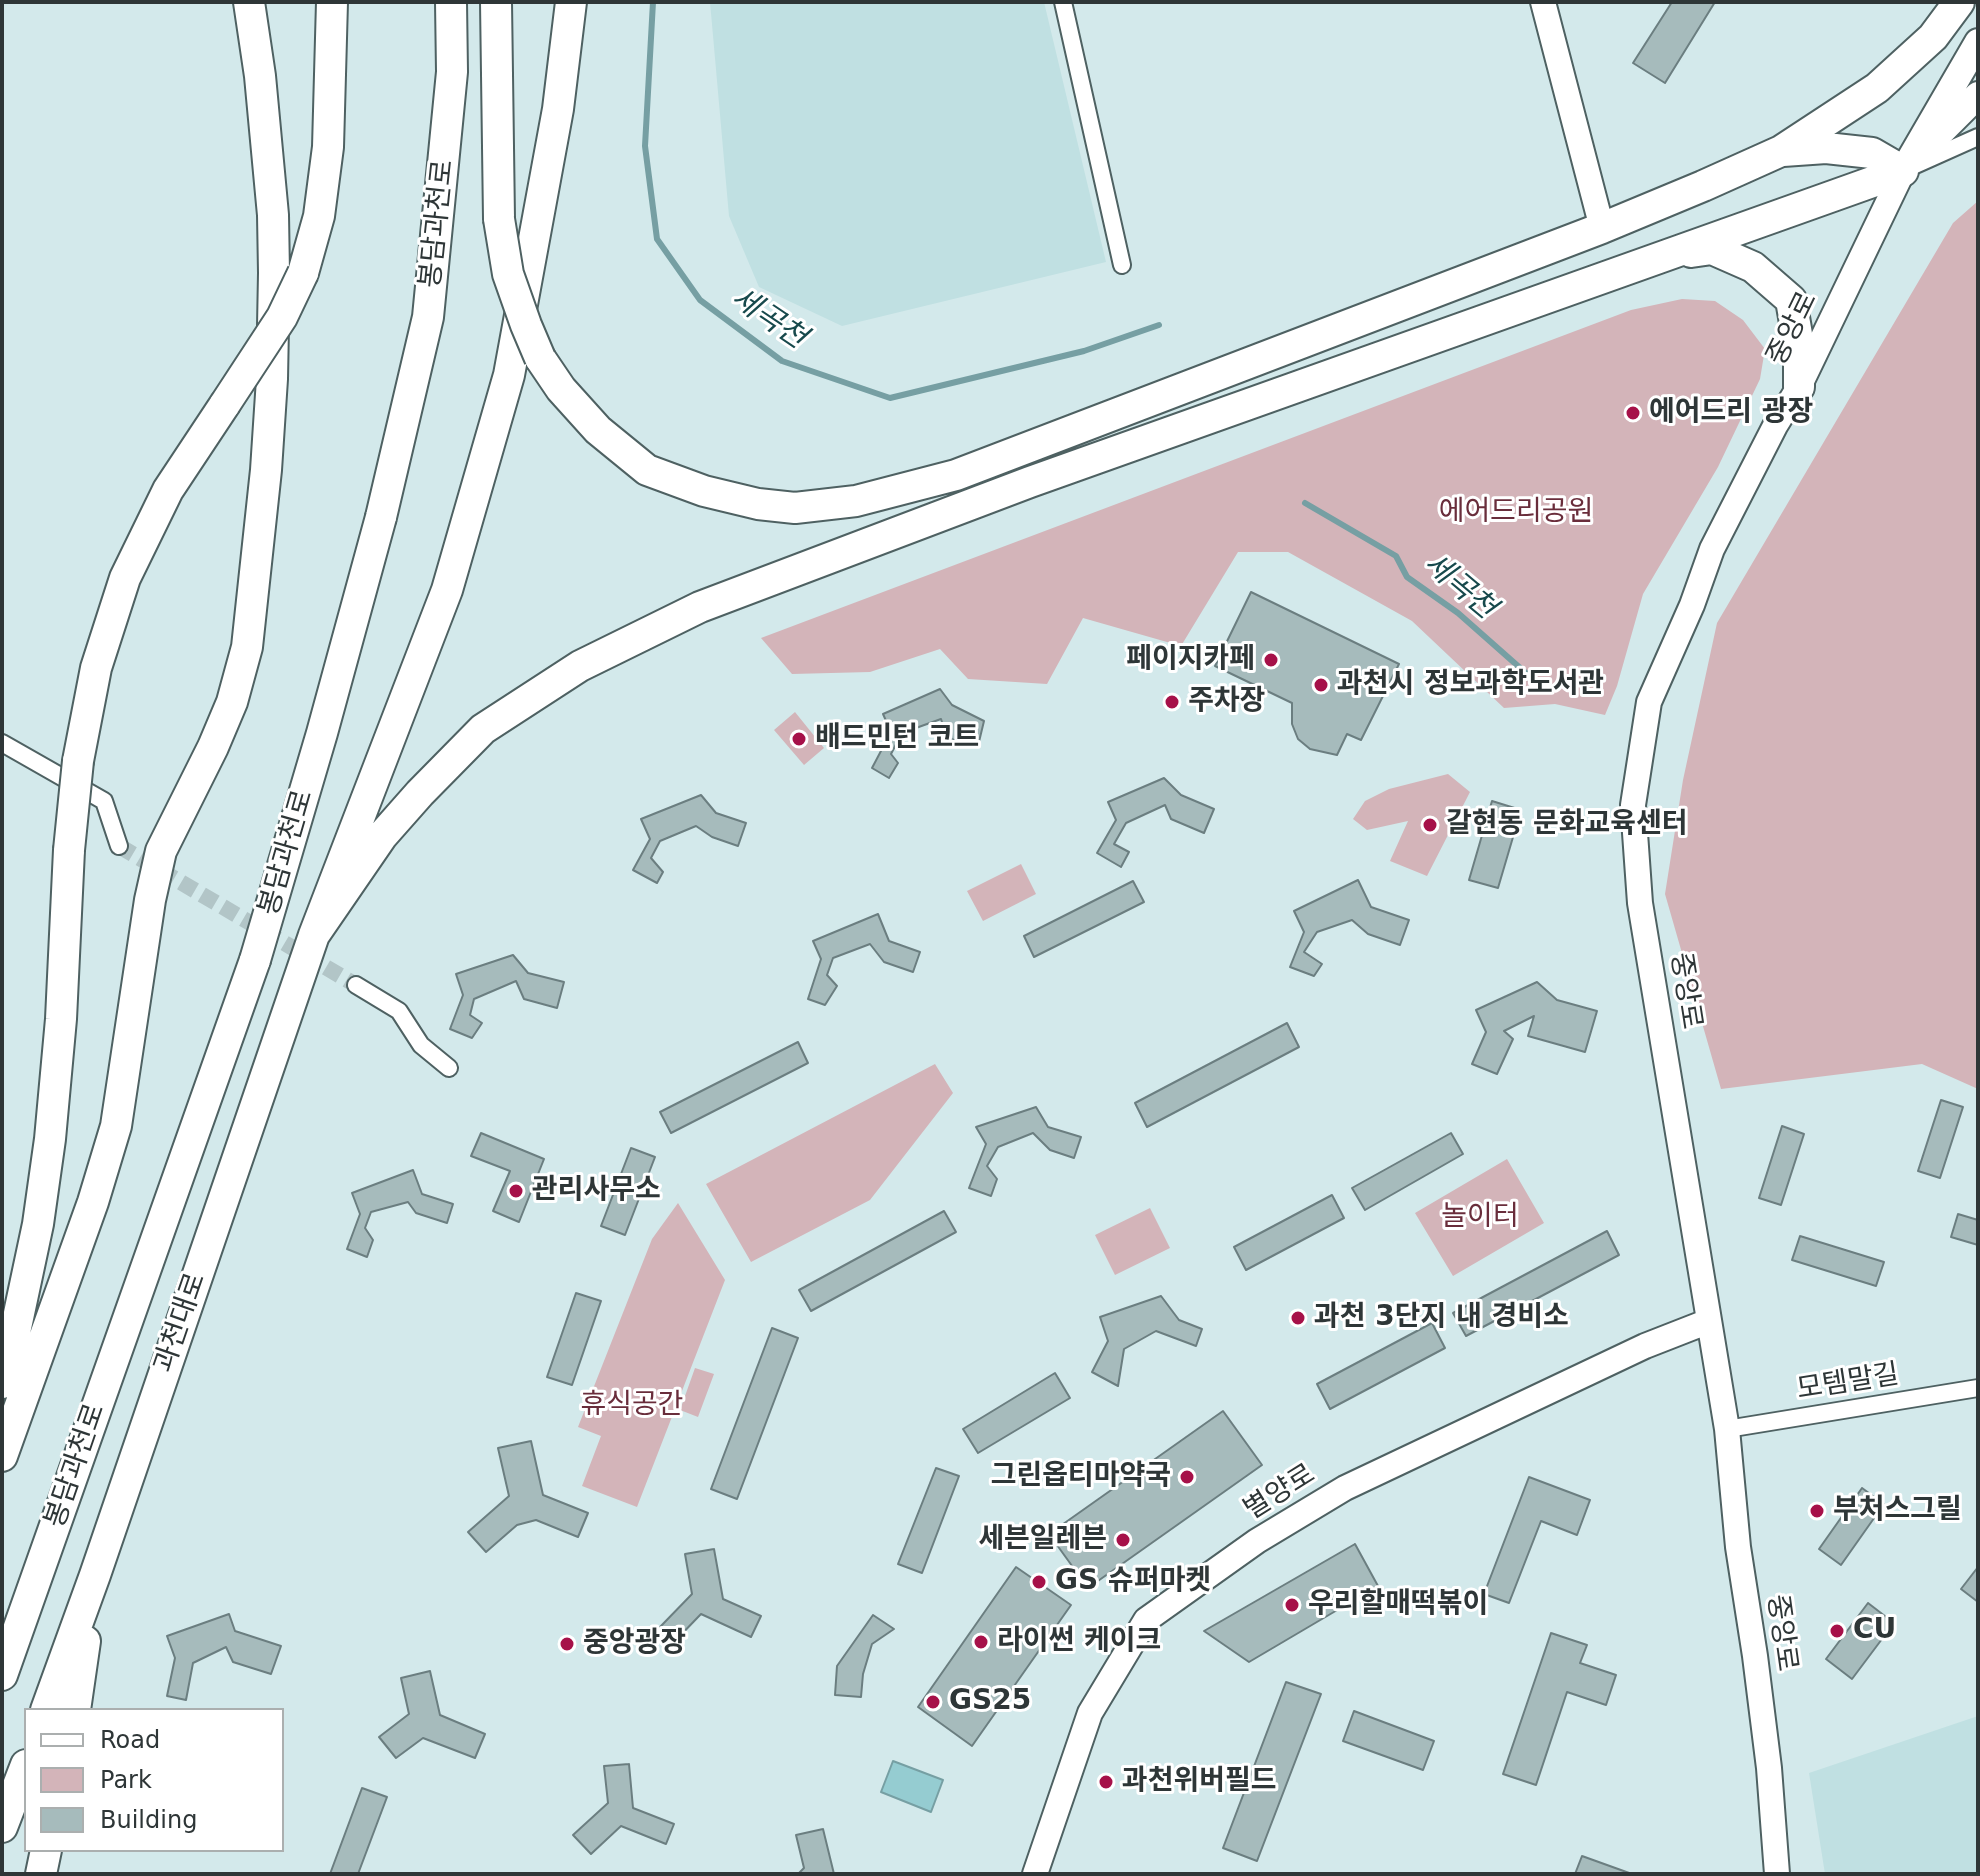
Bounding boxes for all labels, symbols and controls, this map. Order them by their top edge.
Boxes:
street label: 봉담과천로 [415,158,461,290]
water label: 세곡천 [724,281,812,357]
street label: 중앙로 [1761,287,1825,371]
place label: 에어드리 광장 [1649,396,1813,430]
marker: 에어드리 광장 [1624,404,1642,422]
park label: 에어드리공원 [1439,496,1593,530]
water label: 세곡천 [1416,547,1502,627]
place label: 페이지카페 [1126,643,1255,677]
marker: 페이지카페 [1262,651,1280,669]
place label: 과천시 정보과학도서관 [1337,668,1604,702]
marker: 과천시 정보과학도서관 [1312,676,1330,694]
place label: 주차장 [1188,685,1265,719]
marker: 주차장 [1163,693,1181,711]
place label: 배드민턴 코트 [815,722,979,756]
marker: 배드민턴 코트 [790,730,808,748]
street label: 봉담과천로 [253,786,321,920]
place label: 갈현동 문화교육센터 [1446,808,1688,842]
marker: 갈현동 문화교육센터 [1421,816,1439,834]
street label: 중앙로 [1662,950,1708,1032]
place label: 관리사무소 [532,1174,661,1208]
marker: 관리사무소 [507,1182,525,1200]
park label: 놀이터 [1441,1201,1519,1235]
street label: 과천대로 [148,1269,214,1377]
place label: 과천 3단지 내 경비소 [1314,1301,1569,1335]
marker: 과천 3단지 내 경비소 [1289,1309,1307,1327]
street label: 모템말길 [1794,1358,1902,1408]
park label: 휴식공간 [580,1389,684,1423]
street label: 봉담과천로 [39,1400,113,1532]
street label: 별양로 [1238,1458,1322,1528]
place label: 그린옵티마약국 [991,1460,1171,1494]
marker: 그린옵티마약국 [1178,1468,1196,1486]
place label: 부처스그릴 [1833,1494,1962,1528]
marker: 부처스그릴 [1808,1502,1826,1520]
place label: 세븐일레븐 [978,1523,1107,1557]
marker: 세븐일레븐 [1114,1531,1132,1549]
place label: GS 슈퍼마켓 [1055,1565,1211,1599]
marker: GS 슈퍼마켓 [1030,1573,1048,1591]
place label: 우리할매떡볶이 [1308,1588,1488,1622]
street label: 중앙로 [1759,1592,1803,1674]
marker: 우리할매떡볶이 [1283,1596,1301,1614]
place label: CU [1853,1614,1896,1648]
marker: CU [1828,1622,1846,1640]
place label: 라이썬 케이크 [997,1625,1161,1659]
place label: 중앙광장 [583,1627,686,1661]
marker: 라이썬 케이크 [972,1633,990,1651]
marker: 중앙광장 [558,1635,576,1653]
place label: GS25 [949,1685,1031,1719]
marker: GS25 [924,1693,942,1711]
legend [24,1708,284,1852]
text: Road [100,1726,160,1754]
place label: 과천위버필드 [1122,1765,1277,1799]
text: Park [100,1766,152,1794]
marker: 과천위버필드 [1097,1773,1115,1791]
text: Building [100,1806,197,1834]

